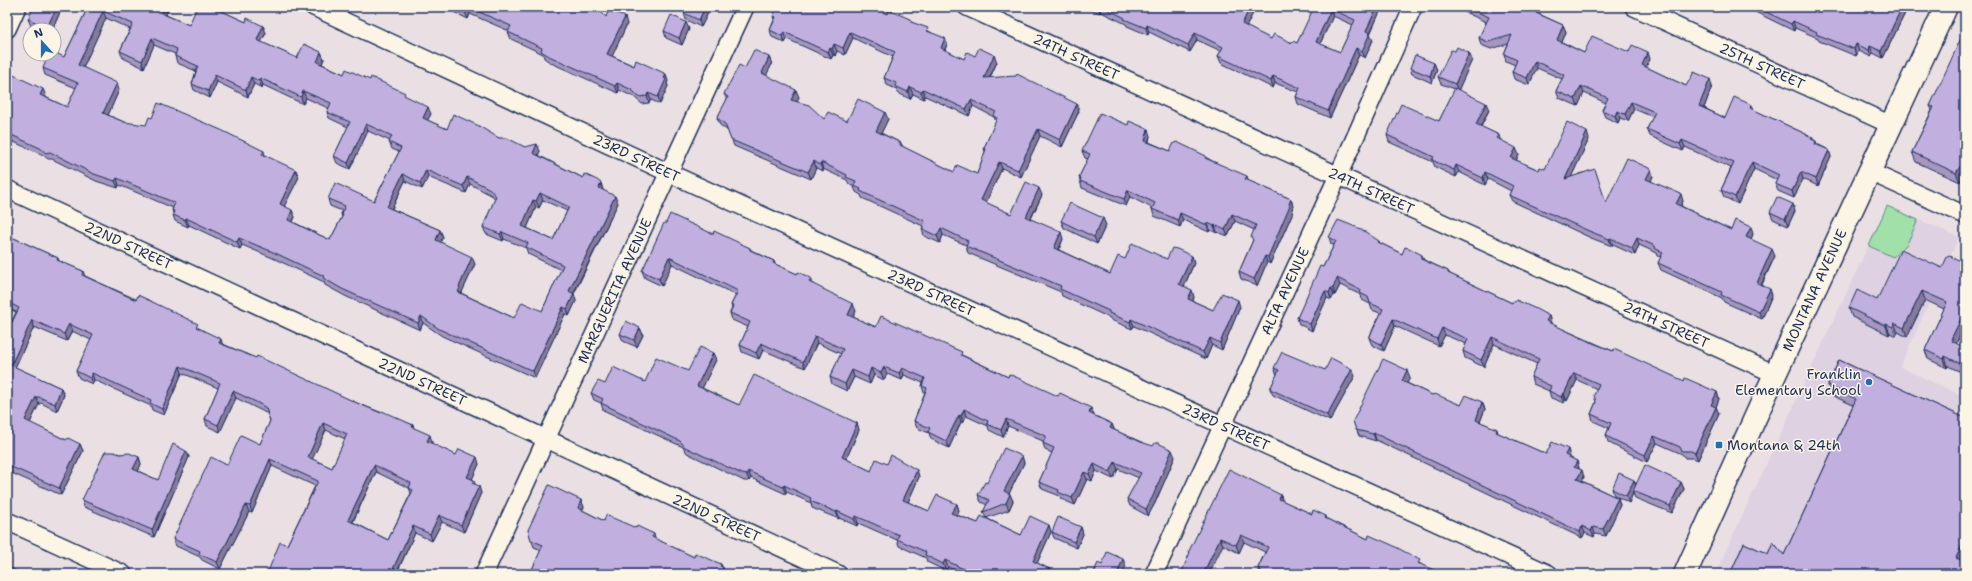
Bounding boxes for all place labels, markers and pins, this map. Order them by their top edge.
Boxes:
place label: Franklin Elementary School [1735,365,1862,399]
marker: Franklin Elementary School [1864,377,1874,387]
place label: Montana & 24th [1727,436,1840,454]
marker: Montana & 24th [1714,440,1724,450]

